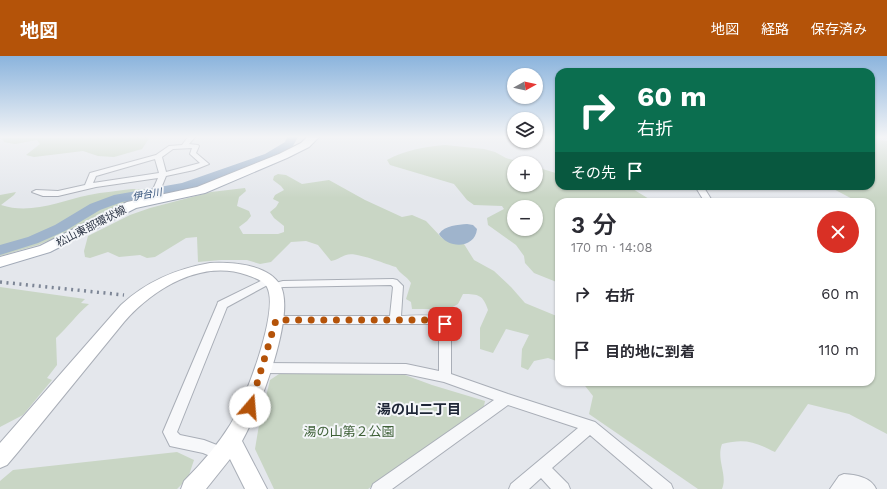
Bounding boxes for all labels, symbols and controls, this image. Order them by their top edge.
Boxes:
text: 地図 [20,19,58,42]
text: 地図 [711,21,739,37]
text: 経路 [761,21,789,37]
text: 保存済み [811,21,867,37]
north arrow [507,68,543,104]
map controls [507,68,543,236]
text: 60 m [637,80,707,113]
icon: right [571,84,623,136]
button: layers [507,112,543,148]
text: 右折 [637,118,673,139]
button: + [507,156,543,192]
icon: arrive [624,160,646,182]
text: その先 [571,164,616,182]
water label: 伊台川 [131,186,164,203]
button: − [507,200,543,236]
street label: 松山東部環状線 [54,203,128,250]
text: 3 分 [571,211,616,239]
button: close [817,211,859,253]
text: 170 m · 14:08 [571,240,653,255]
icon: right [571,283,593,305]
text: 60 m [821,285,859,303]
text: 右折 [605,287,635,305]
pin [428,307,462,341]
icon: arrive [434,313,456,335]
icon: arrive [571,339,593,361]
text: 110 m [819,341,859,359]
text: 目的地に到着 [605,343,695,361]
position arrow [229,386,271,428]
district label: 湯の山二丁目 [377,401,461,417]
park label: 湯の山第２公園 [303,424,395,439]

